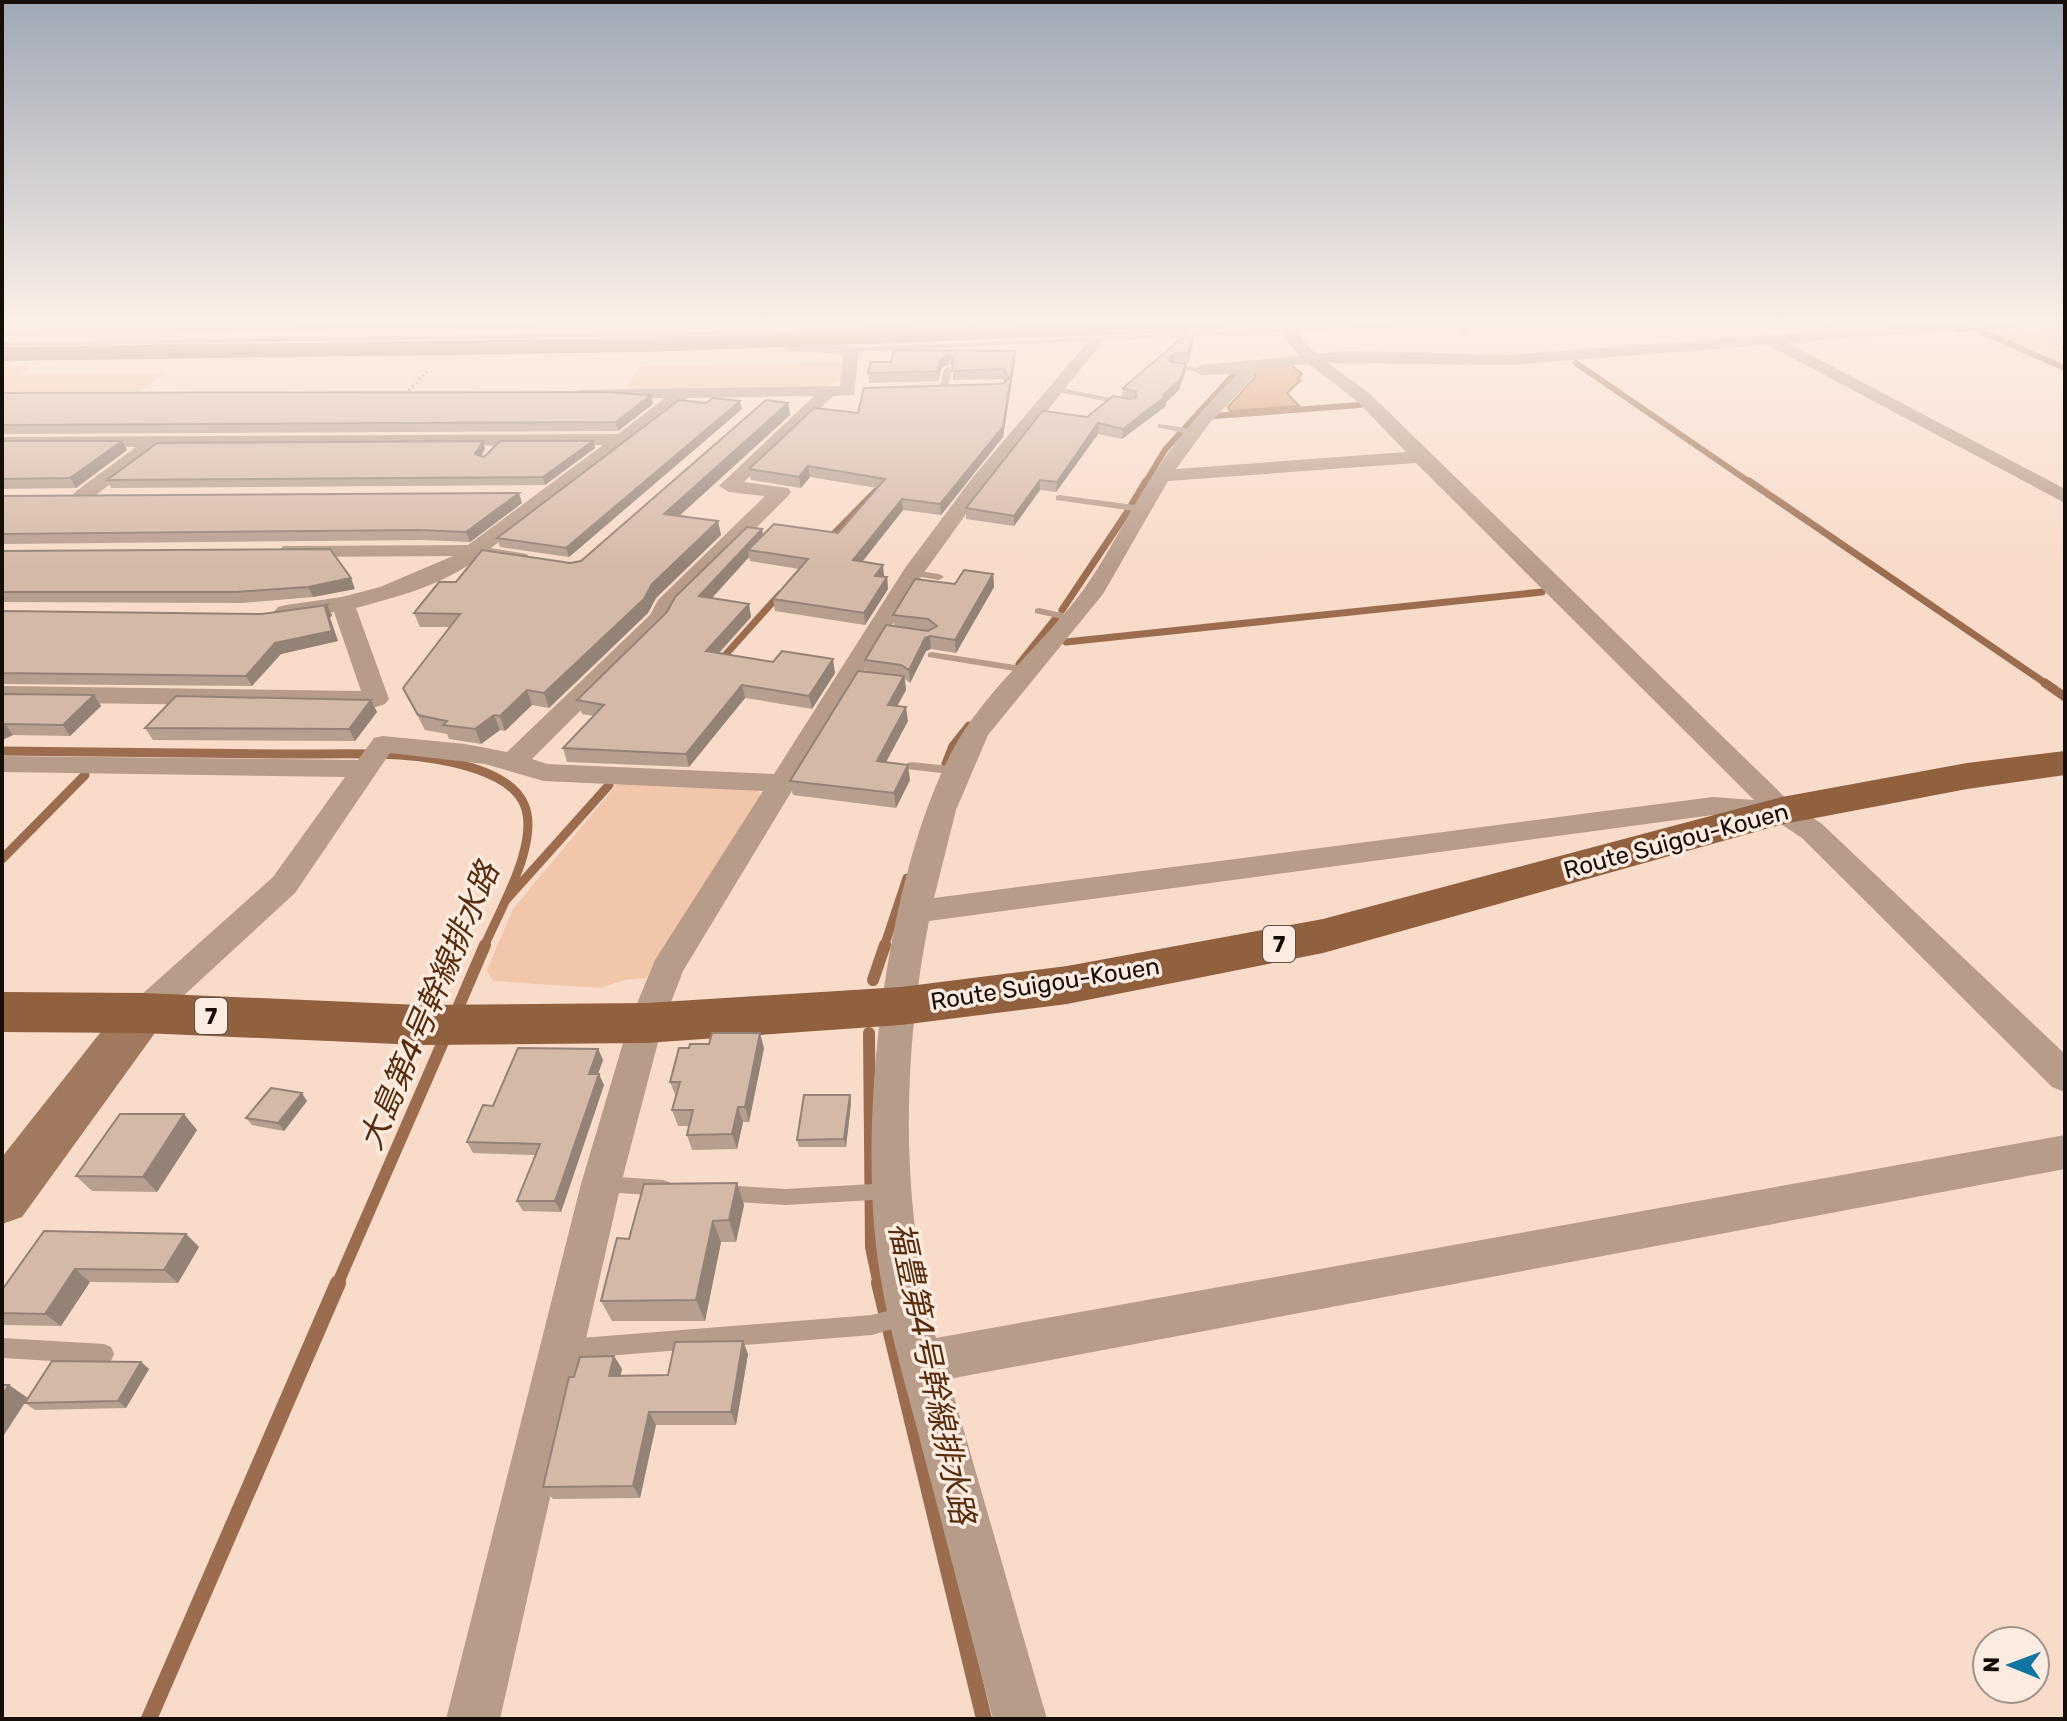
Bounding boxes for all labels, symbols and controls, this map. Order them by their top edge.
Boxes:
street label: Route Suigou-Kouen [1561,798,1791,884]
water label: 大島第4号幹線排水路 [351,854,508,1155]
road number: 7 [1263,926,1295,962]
street label: Route Suigou-Kouen [928,952,1162,1016]
road number: 7 [195,998,227,1034]
water label: 福豊第4号幹線排水路 [881,1218,983,1530]
north arrow [1971,1625,2051,1705]
text: N [1978,1657,2005,1673]

